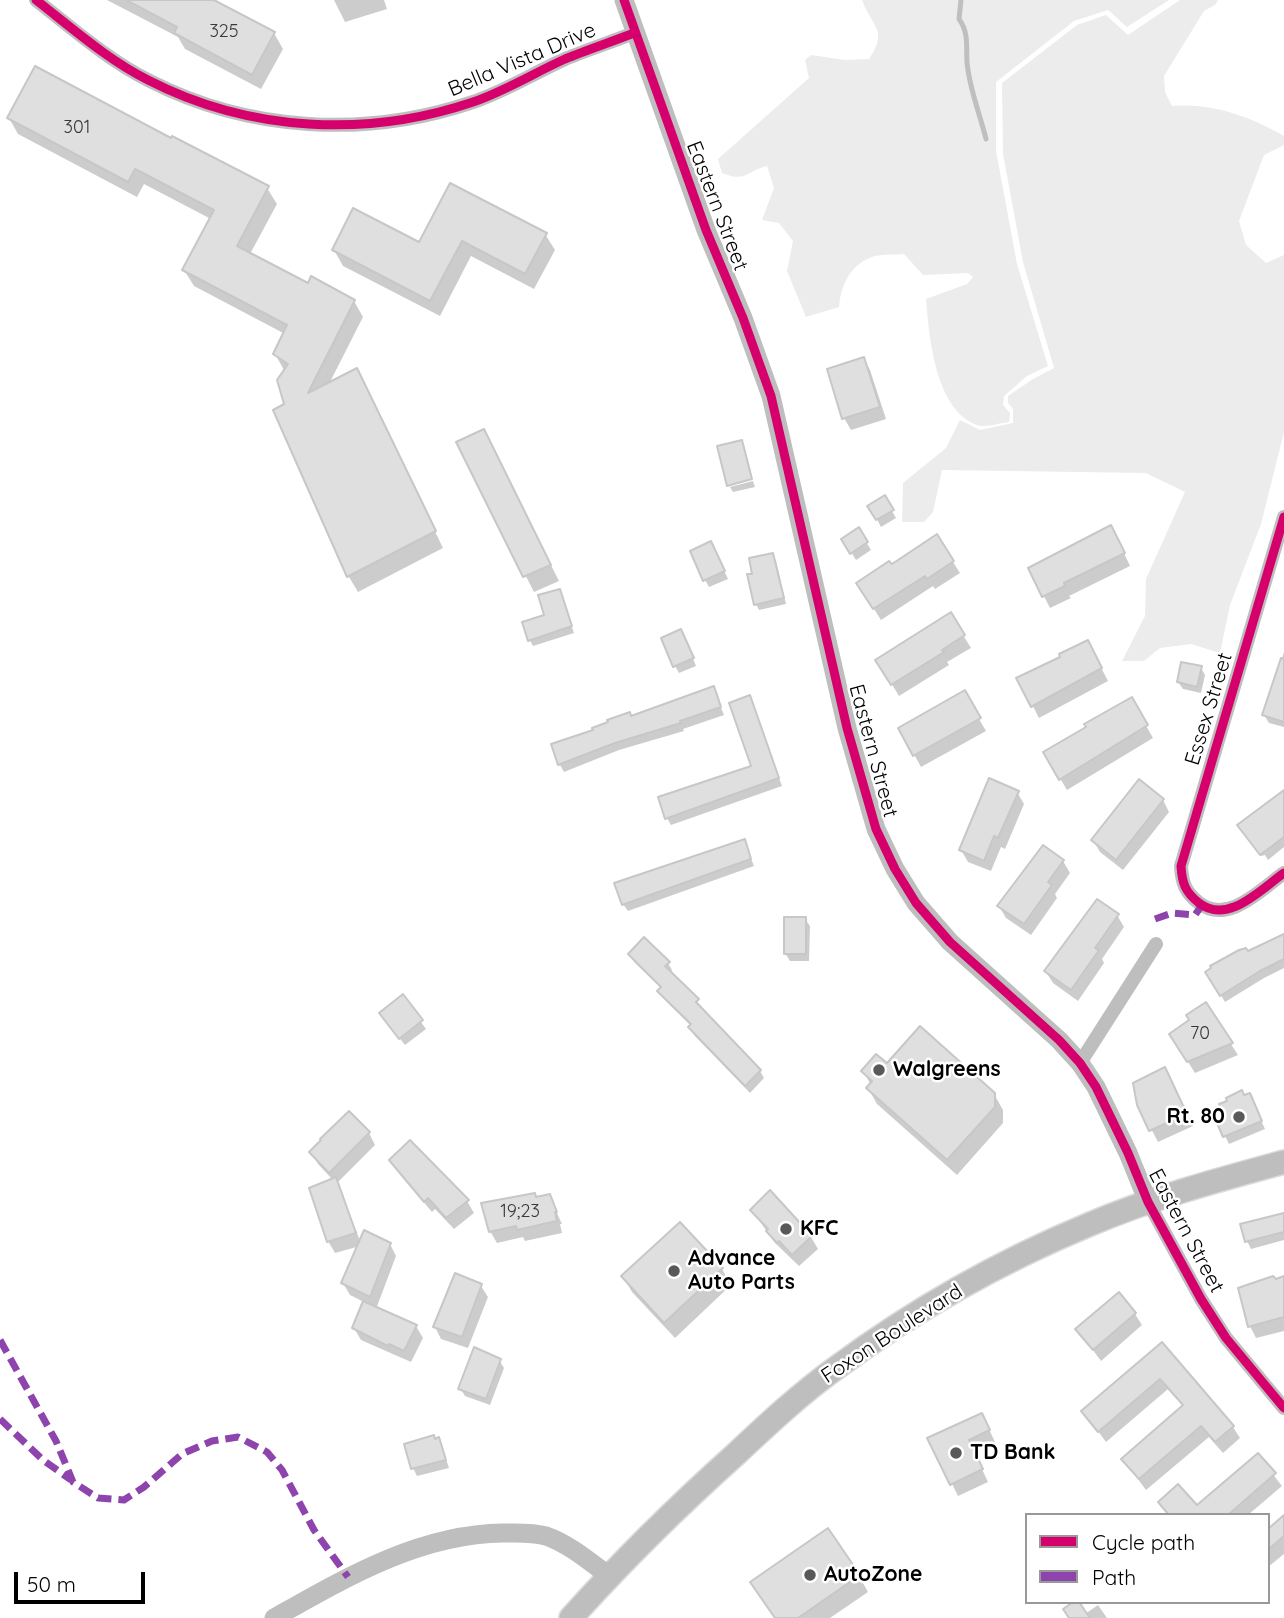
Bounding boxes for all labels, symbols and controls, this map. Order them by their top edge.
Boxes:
street label: Bella Vista Drive [444,18,600,102]
house number: 325 [209,21,239,43]
house number: 301 [64,117,90,139]
street label: Eastern Street [681,138,753,274]
street label: Essex Street [1180,650,1238,768]
street label: Eastern Street [843,682,903,820]
house number: 70 [1190,1023,1210,1045]
place label: Walgreens [893,1057,1001,1083]
marker: Walgreens [871,1062,887,1078]
place label: Rt. 80 [1166,1104,1225,1130]
marker: Rt. 80 [1231,1109,1247,1125]
street label: Eastern Street [1143,1165,1229,1297]
house number: 19;23 [500,1201,540,1223]
place label: KFC [800,1216,839,1242]
marker: KFC [778,1221,794,1237]
place label: Advance Auto Parts [688,1246,795,1296]
marker: Advance Auto Parts [666,1263,682,1279]
street label: Foxon Boulevard [817,1279,967,1389]
place label: TD Bank [970,1440,1055,1466]
marker: TD Bank [948,1445,964,1461]
legend [1025,1513,1270,1604]
text: Cycle path [1092,1529,1195,1555]
scale bar [18,1558,149,1602]
place label: AutoZone [824,1562,922,1588]
text: Path [1092,1564,1136,1590]
marker: AutoZone [802,1567,818,1583]
text: 50 m [27,1571,76,1597]

